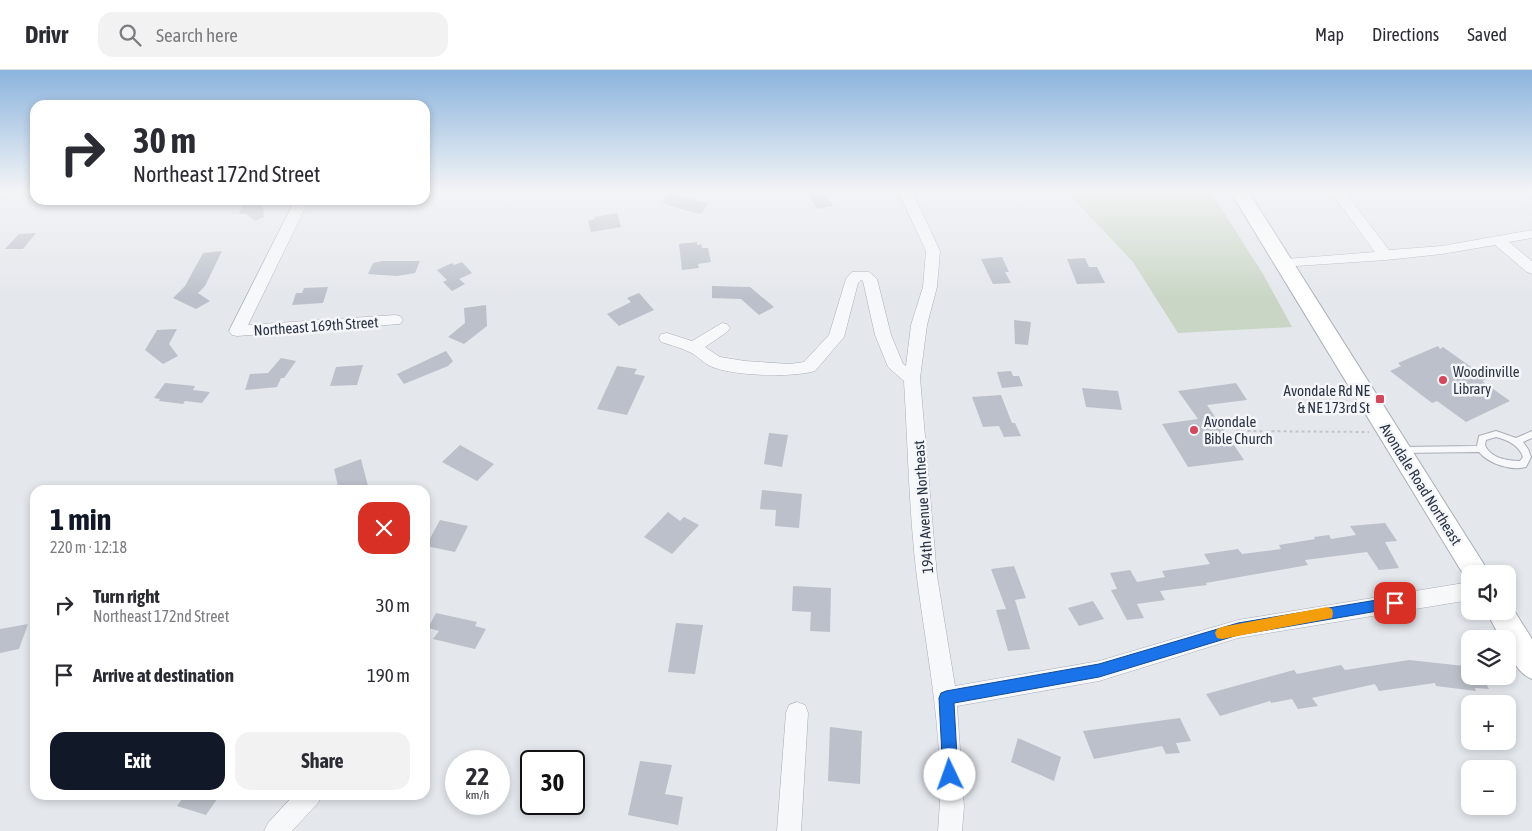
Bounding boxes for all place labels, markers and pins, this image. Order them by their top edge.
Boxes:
place label: Woodinville Library [1453,363,1520,397]
marker: Woodinville Library [1437,374,1449,386]
place label: Avondale Rd NE & NE 173rd St [1284,382,1371,416]
marker: Avondale Rd NE & NE 173rd St [1374,393,1386,405]
place label: Avondale Bible Church [1204,413,1273,447]
marker: Avondale Bible Church [1188,424,1200,436]
pin [1374,582,1416,624]

